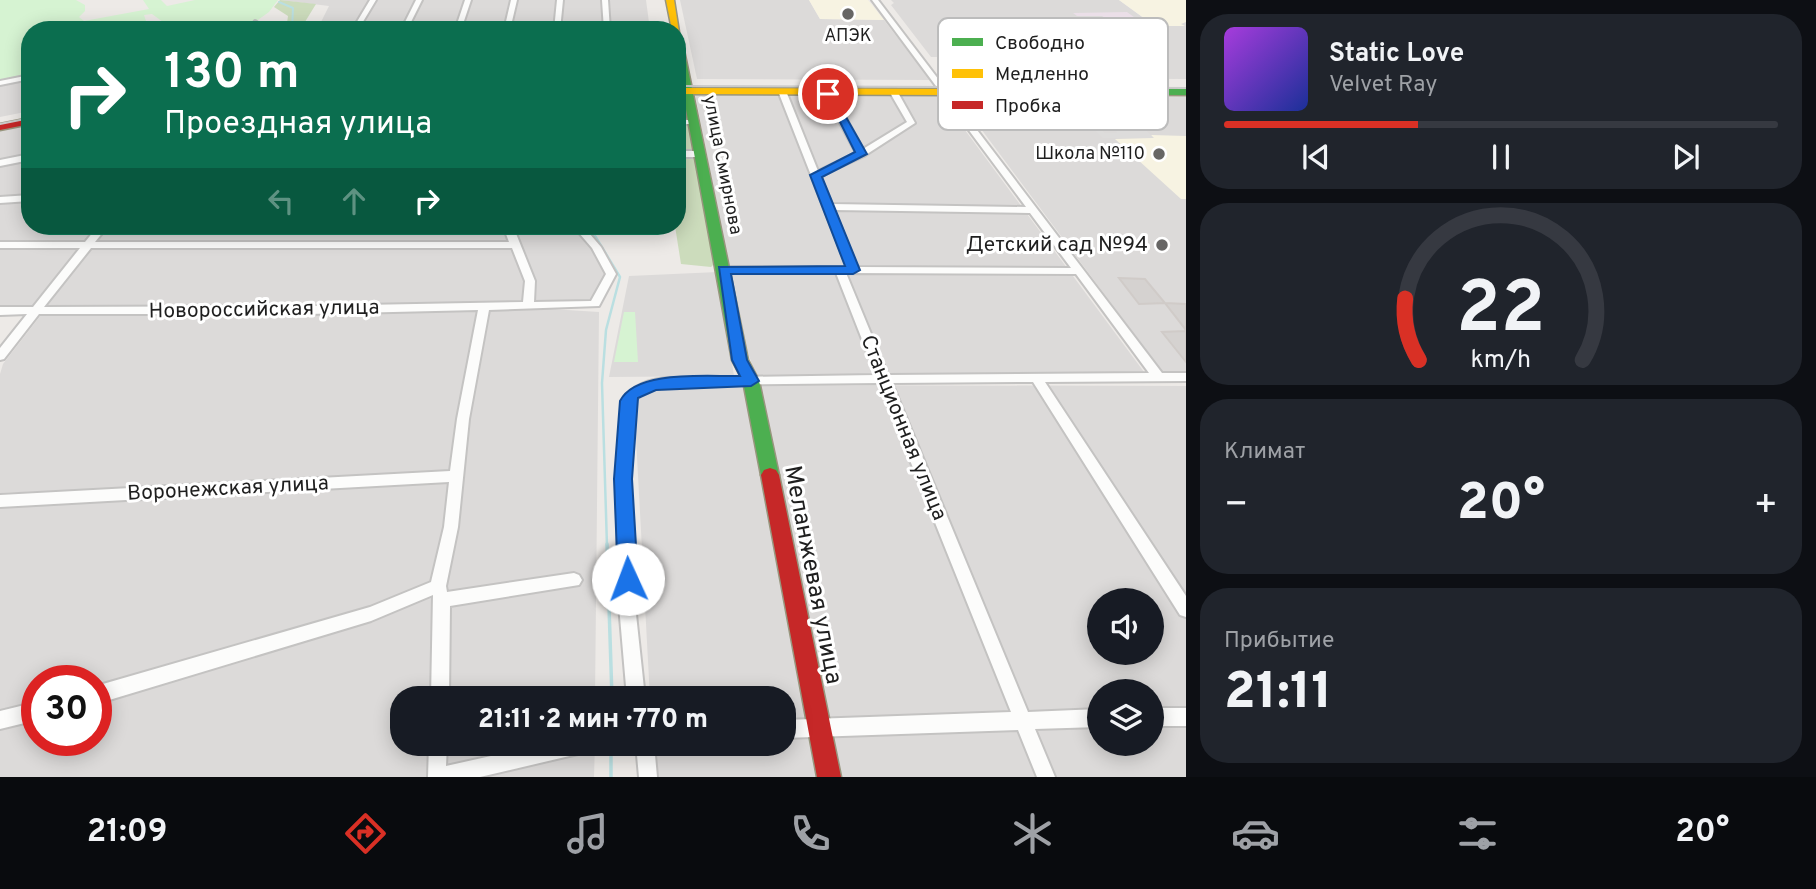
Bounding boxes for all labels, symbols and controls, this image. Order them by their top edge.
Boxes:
marker: АПЭК [840,6,856,22]
legend [938,18,1168,130]
place label: АПЭК [824,25,872,48]
text: Свободно [995,32,1085,56]
text: Static Love [1329,38,1464,71]
text: 130 m [164,44,300,106]
icon: right [49,49,140,140]
text: Медленно [995,63,1089,87]
pin [798,64,858,124]
text: Velvet Ray [1329,71,1437,100]
icon: arrive [809,75,847,113]
street label: улица Смирнова [697,93,747,237]
text: Пробка [995,95,1061,119]
text: Проездная улица [164,105,432,145]
icon: previous [1297,138,1335,176]
icon: pause [1482,138,1520,176]
icon: next [1667,138,1705,176]
place label: Школа №110 [1035,143,1145,166]
marker: Школа №110 [1151,146,1167,162]
icon: left [262,182,300,220]
icon: ahead [335,182,373,220]
icon: right [408,182,446,220]
place label: Детский сад №94 [966,232,1148,259]
marker: Детский сад №94 [1154,237,1170,253]
text: 22 [1456,266,1546,358]
street label: Новороссийская улица [148,294,380,326]
street label: Станционная улица [853,331,953,525]
text: km/h [1471,345,1531,377]
text: Климат [1224,438,1305,467]
street label: Меланжевая улица [776,463,848,687]
street label: Воронежская улица [127,470,329,508]
text: 20° [1457,472,1545,538]
text: − [1224,482,1249,531]
text: + [1753,482,1778,531]
position arrow [591,542,665,616]
map controls [1087,588,1164,756]
button: sound [1087,588,1164,665]
text: Прибытие [1224,627,1334,656]
text: 21:11 [1224,661,1333,727]
speed limit sign: 30 [21,665,112,756]
button: layers [1087,679,1164,756]
text: 21:11 · 2 мин · 770 m [478,704,708,737]
icon: directions [341,809,390,858]
icon: music [563,809,612,858]
icon: phone [786,809,835,858]
icon: climate [1008,809,1057,858]
icon: car [1231,809,1280,858]
icon: filters [1453,809,1502,858]
text: 21:09 [87,813,168,853]
text: 20° [1675,813,1729,853]

